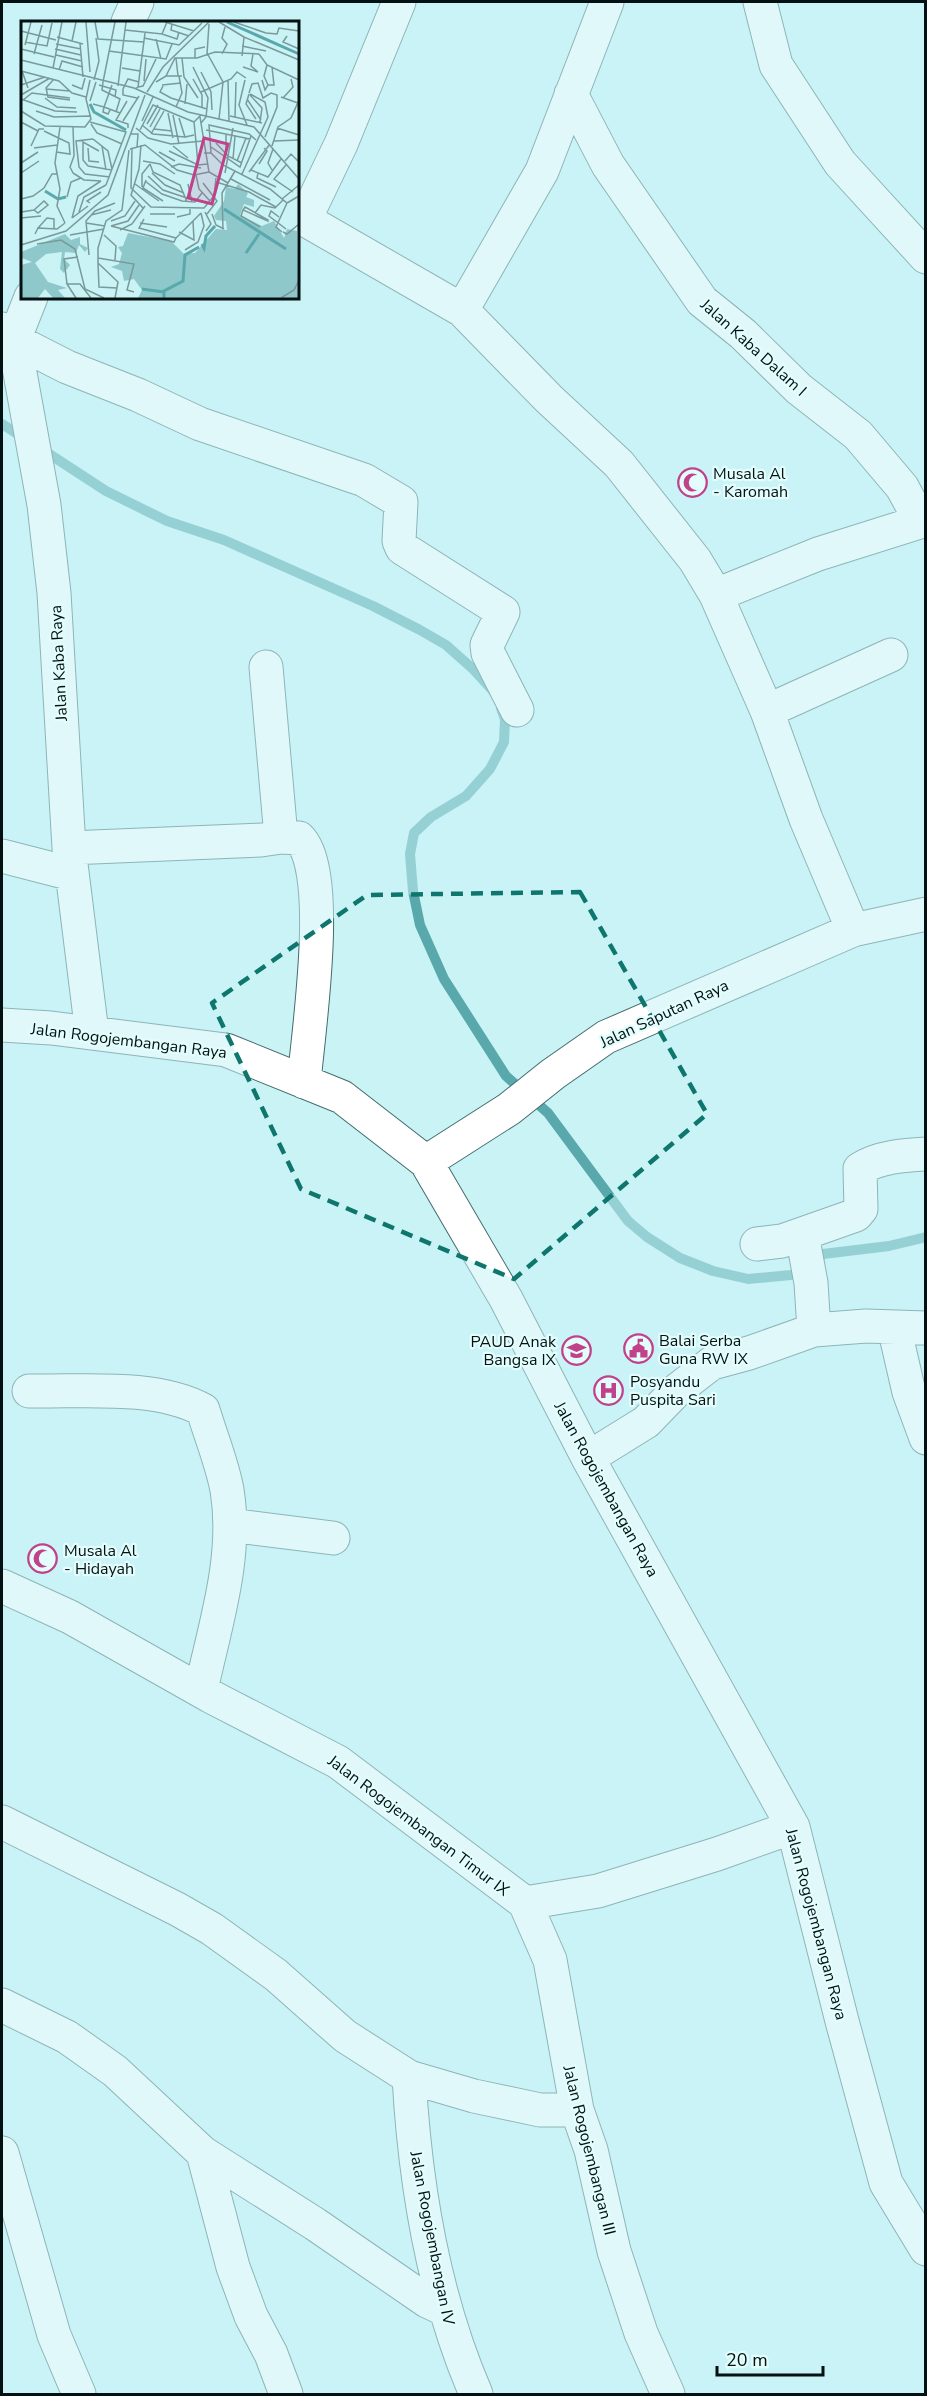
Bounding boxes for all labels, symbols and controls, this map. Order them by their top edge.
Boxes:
inset map [21,21,298,298]
street label: Jalan Kaba Dalam I [695,293,811,401]
place label: Musala Al - Karomah [713,463,788,503]
mosque icon: Musala Al - Karomah [676,466,708,498]
street label: Jalan Kaba Raya [45,604,73,722]
street label: Jalan Saputan Raya [596,974,732,1054]
street label: Jalan Rogojembangan Raya [29,1018,228,1064]
place label: Balai Serba Guna RW IX [659,1330,749,1370]
place label: PAUD Anak Bangsa IX [471,1331,557,1371]
public building icon: Balai Serba Guna RW IX [622,1333,654,1365]
school or university icon: PAUD Anak Bangsa IX [561,1334,593,1366]
place label: Posyandu Puspita Sari [630,1371,716,1411]
hospital icon: Posyandu Puspita Sari [593,1374,625,1406]
street label: Jalan Rogojembangan Raya [548,1397,664,1581]
place label: Musala Al - Hidayah [64,1540,137,1580]
mosque icon: Musala Al - Hidayah [27,1543,59,1575]
street label: Jalan Rogojembangan Timur IX [322,1750,514,1902]
street label: Jalan Rogojembangan Raya [780,1825,852,2022]
street label: Jalan Rogojembangan III [557,2062,621,2237]
street label: Jalan Rogojembangan IV [404,2148,460,2328]
scale bar [717,2339,824,2377]
text: 20 m [726,2348,768,2372]

